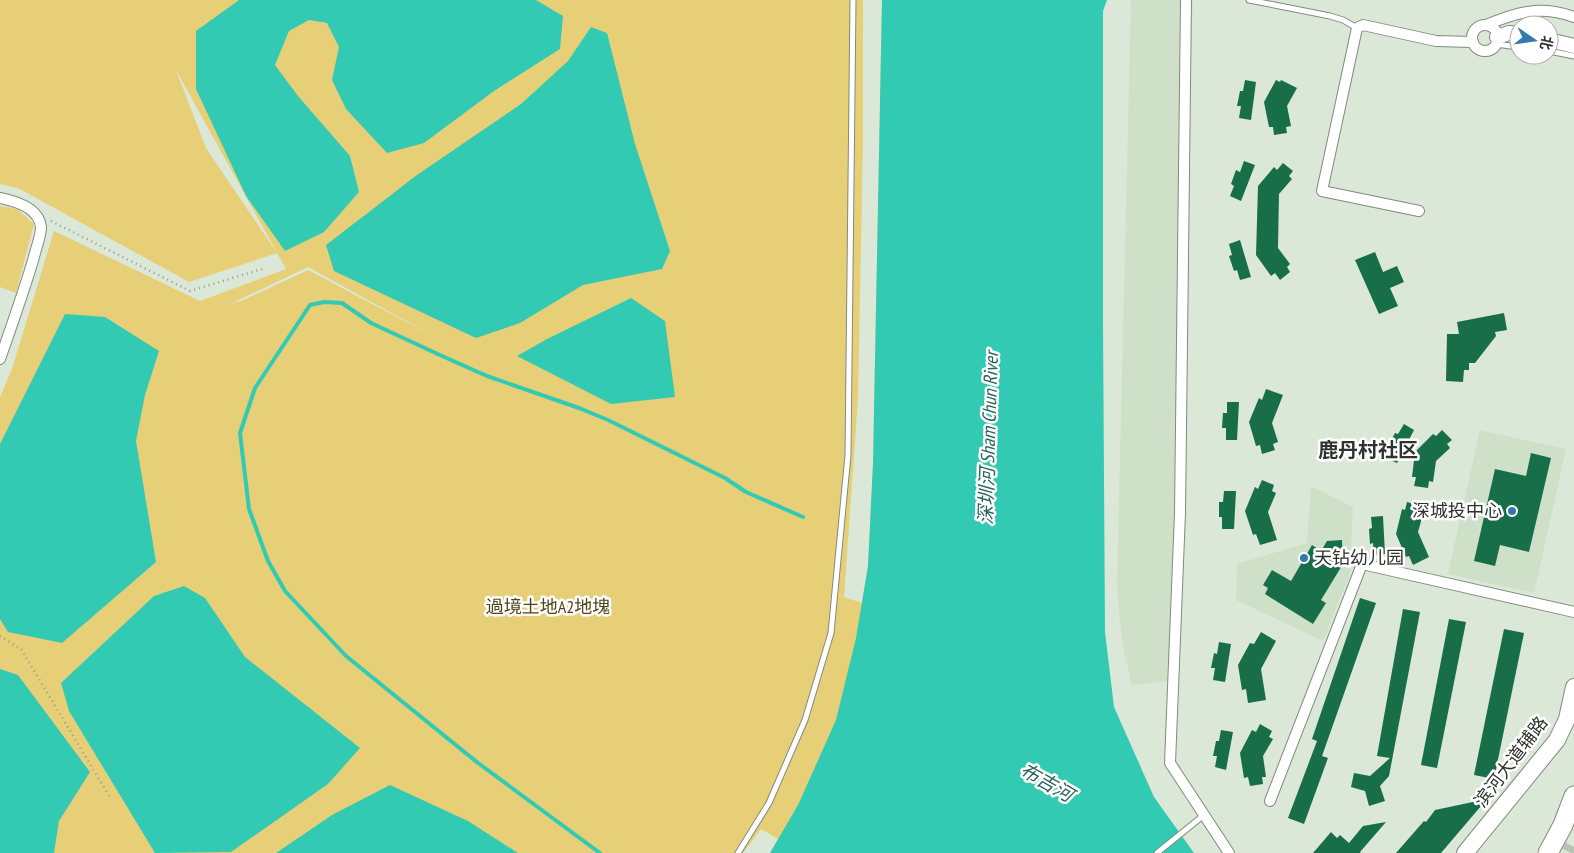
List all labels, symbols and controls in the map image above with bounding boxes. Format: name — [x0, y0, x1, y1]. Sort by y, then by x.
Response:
north arrow — [1509, 15, 1559, 65]
text: 北 — [1536, 34, 1557, 52]
water label: 深圳河 Sham Chun River — [973, 348, 1003, 525]
district label: 鹿丹村社区 — [1318, 437, 1418, 463]
place label: 深城投中心 — [1412, 499, 1502, 522]
marker: 深城投中心 — [1506, 505, 1518, 517]
place label: 天钻幼儿园 — [1314, 546, 1404, 569]
marker: 天钻幼儿园 — [1298, 552, 1310, 564]
park label: 過境土地A2地塊 — [486, 595, 610, 618]
street label: 滨河大道辅路 — [1469, 712, 1552, 812]
water label: 布吉河 — [1016, 757, 1081, 809]

